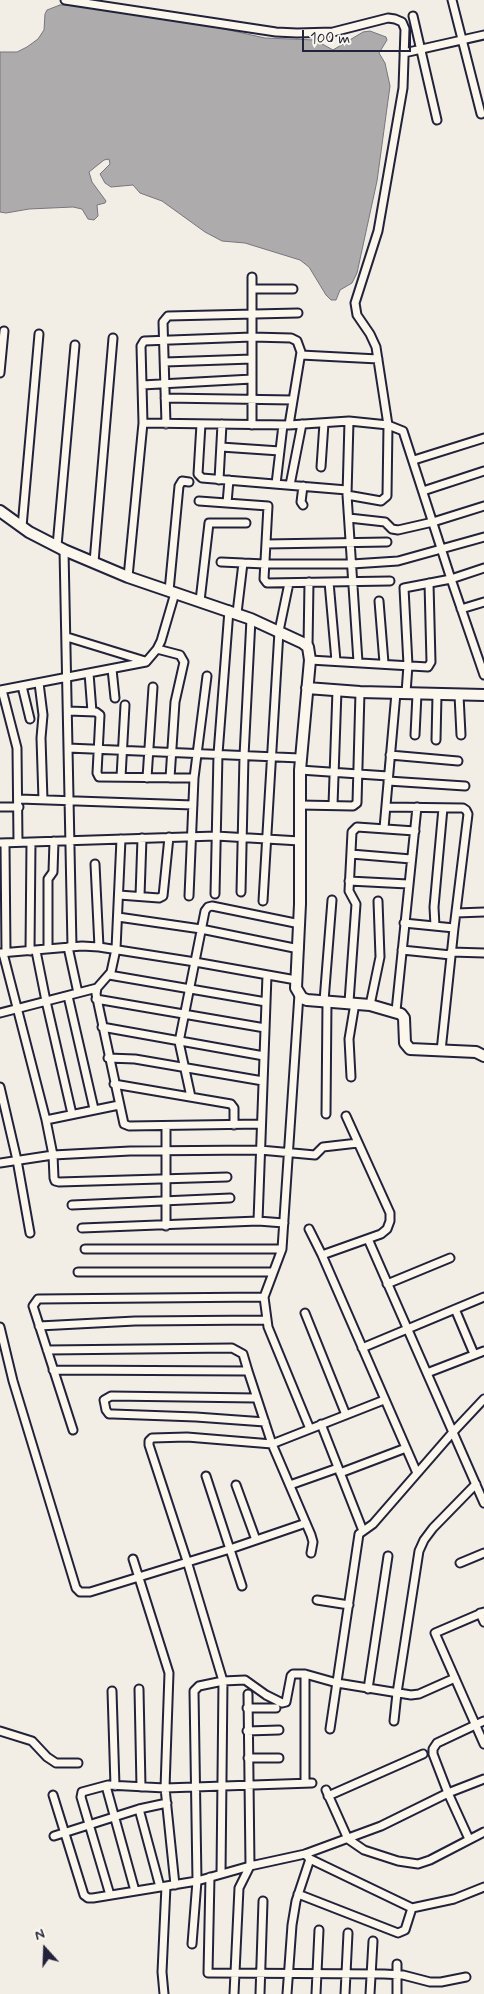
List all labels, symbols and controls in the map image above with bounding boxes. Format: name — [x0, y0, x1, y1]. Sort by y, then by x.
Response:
scale bar — [304, 20, 413, 52]
text: 100 m — [310, 29, 350, 49]
north arrow — [20, 1924, 70, 1974]
text: N — [32, 1925, 47, 1945]

